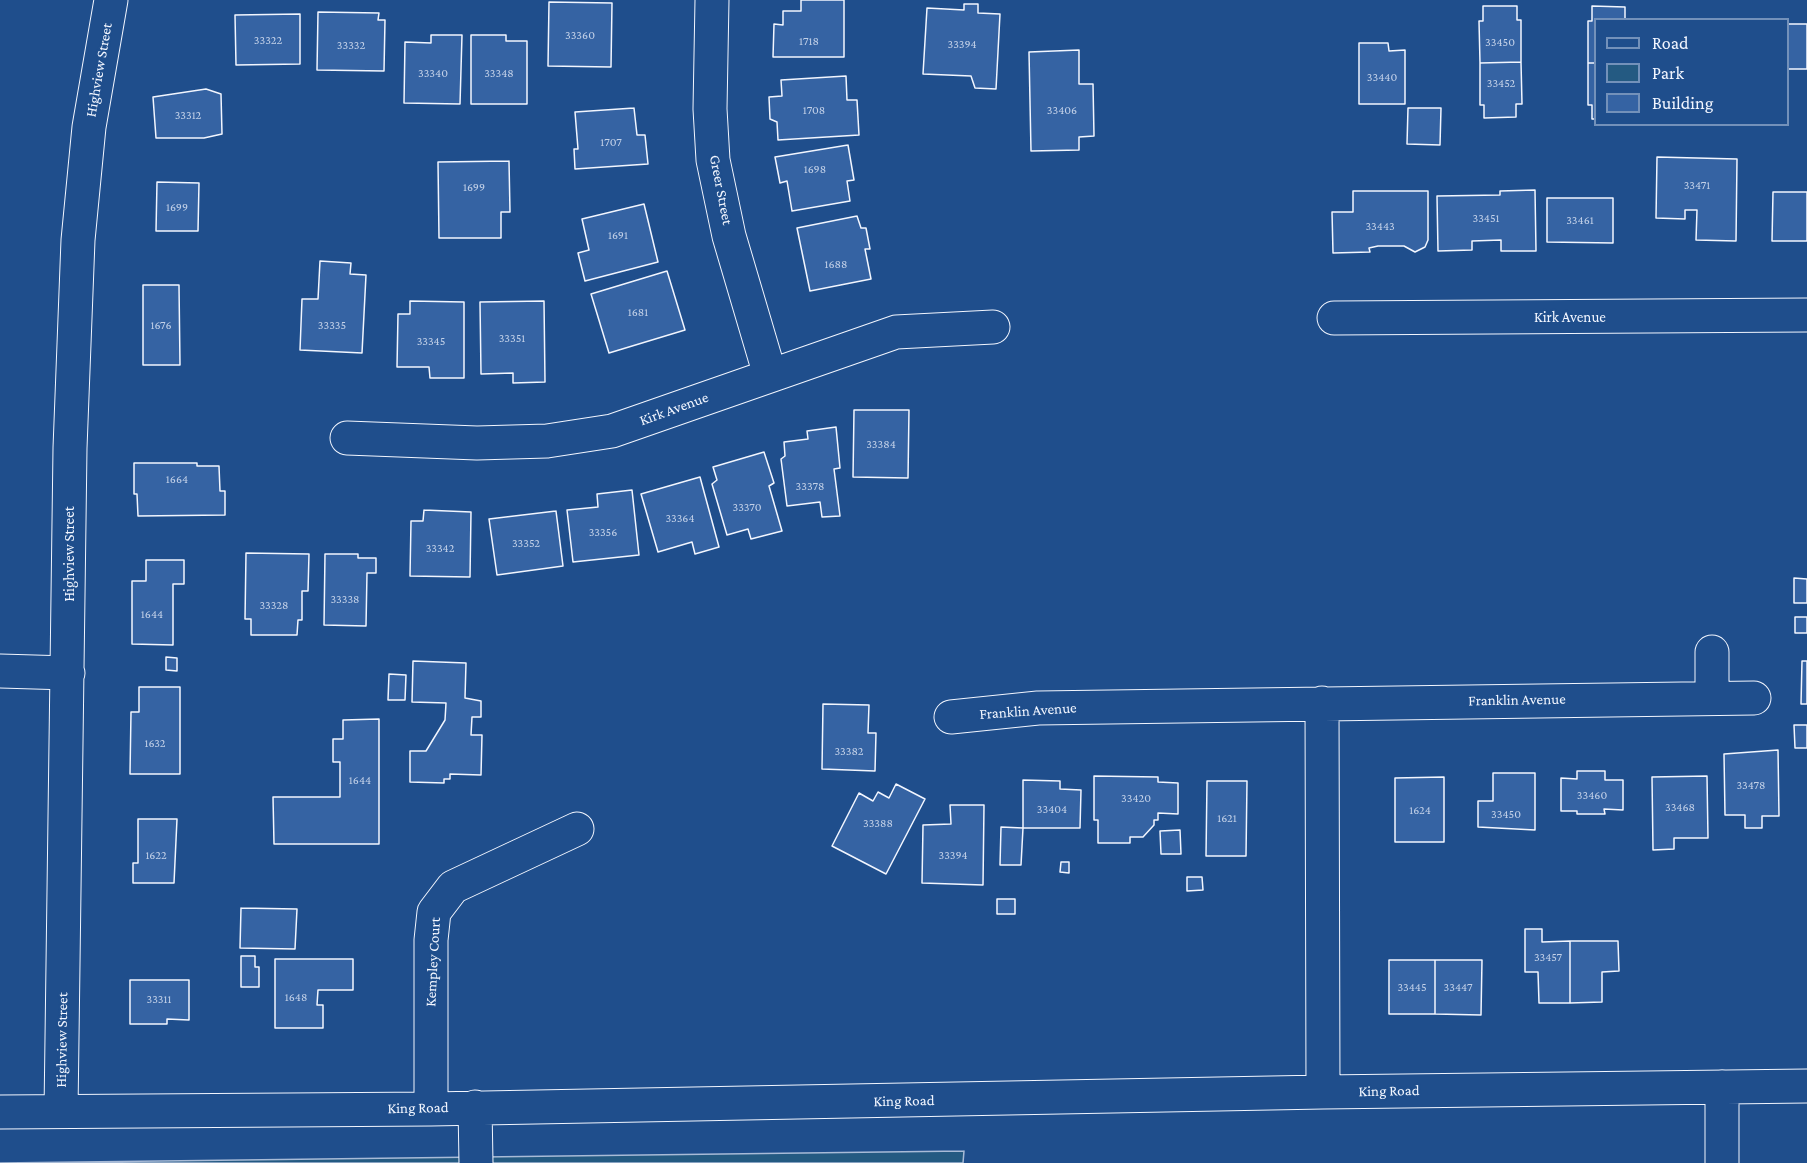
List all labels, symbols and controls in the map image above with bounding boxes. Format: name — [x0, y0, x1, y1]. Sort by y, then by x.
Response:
legend — [1594, 18, 1789, 126]
street label: Highview Street — [82, 21, 116, 119]
house number: 33360 — [565, 28, 595, 42]
house number: 33322 — [254, 33, 282, 47]
text: Road — [1652, 33, 1689, 53]
house number: 1718 — [799, 34, 819, 48]
house number: 33450 — [1485, 35, 1515, 49]
house number: 33394 — [947, 37, 977, 51]
house number: 33332 — [337, 38, 365, 52]
text: Park — [1652, 63, 1684, 83]
house number: 33340 — [418, 66, 448, 80]
house number: 33348 — [484, 66, 514, 80]
house number: 33440 — [1367, 70, 1397, 84]
house number: 33452 — [1487, 76, 1515, 90]
text: Building — [1652, 93, 1713, 113]
house number: 1708 — [803, 103, 825, 117]
house number: 33406 — [1047, 103, 1077, 117]
house number: 33312 — [175, 108, 201, 122]
house number: 1707 — [600, 135, 622, 149]
street label: Greer Street — [705, 153, 737, 227]
house number: 1698 — [804, 162, 826, 176]
house number: 33471 — [1684, 178, 1710, 192]
house number: 1699 — [463, 180, 485, 194]
house number: 1699 — [166, 200, 188, 214]
house number: 33451 — [1473, 211, 1499, 225]
house number: 33461 — [1566, 213, 1594, 227]
house number: 33443 — [1365, 219, 1395, 233]
house number: 1691 — [608, 228, 628, 242]
house number: 1688 — [825, 257, 847, 271]
house number: 1681 — [628, 305, 648, 319]
street label: Kirk Avenue — [1534, 308, 1606, 326]
house number: 1676 — [150, 318, 172, 332]
house number: 33335 — [318, 318, 346, 332]
house number: 33351 — [499, 331, 525, 345]
house number: 33345 — [417, 334, 445, 348]
street label: Kirk Avenue — [637, 388, 711, 430]
house number: 33384 — [866, 437, 896, 451]
house number: 1664 — [166, 472, 188, 486]
house number: 33378 — [796, 479, 824, 493]
house number: 33370 — [733, 500, 761, 514]
street label: Highview Street — [60, 506, 78, 602]
house number: 33364 — [665, 511, 695, 525]
house number: 33356 — [589, 525, 617, 539]
house number: 33352 — [512, 536, 540, 550]
house number: 33342 — [426, 541, 454, 555]
house number: 33338 — [330, 592, 360, 606]
house number: 33328 — [259, 598, 289, 612]
house number: 1644 — [141, 607, 163, 621]
street label: Franklin Avenue — [1468, 690, 1566, 710]
street label: Franklin Avenue — [979, 699, 1077, 723]
house number: 1632 — [144, 736, 166, 750]
house number: 33382 — [834, 744, 864, 758]
house number: 1644 — [349, 773, 371, 787]
house number: 33478 — [1736, 778, 1766, 792]
house number: 33460 — [1577, 788, 1607, 802]
house number: 33420 — [1121, 791, 1151, 805]
house number: 33468 — [1665, 800, 1695, 814]
house number: 33404 — [1037, 802, 1067, 816]
house number: 1624 — [1409, 803, 1431, 817]
house number: 33450 — [1491, 807, 1521, 821]
house number: 1621 — [1217, 811, 1237, 825]
house number: 33388 — [863, 816, 893, 830]
house number: 1622 — [145, 848, 167, 862]
house number: 33394 — [938, 848, 968, 862]
street label: Kempley Court — [422, 917, 444, 1007]
house number: 33457 — [1534, 950, 1562, 964]
house number: 33445 — [1397, 980, 1427, 994]
house number: 33447 — [1444, 980, 1472, 994]
house number: 1648 — [285, 990, 307, 1004]
street label: Highview Street — [52, 992, 72, 1088]
house number: 33311 — [147, 992, 171, 1006]
street label: King Road — [1358, 1081, 1420, 1101]
street label: King Road — [873, 1091, 935, 1111]
street label: King Road — [387, 1098, 449, 1118]

